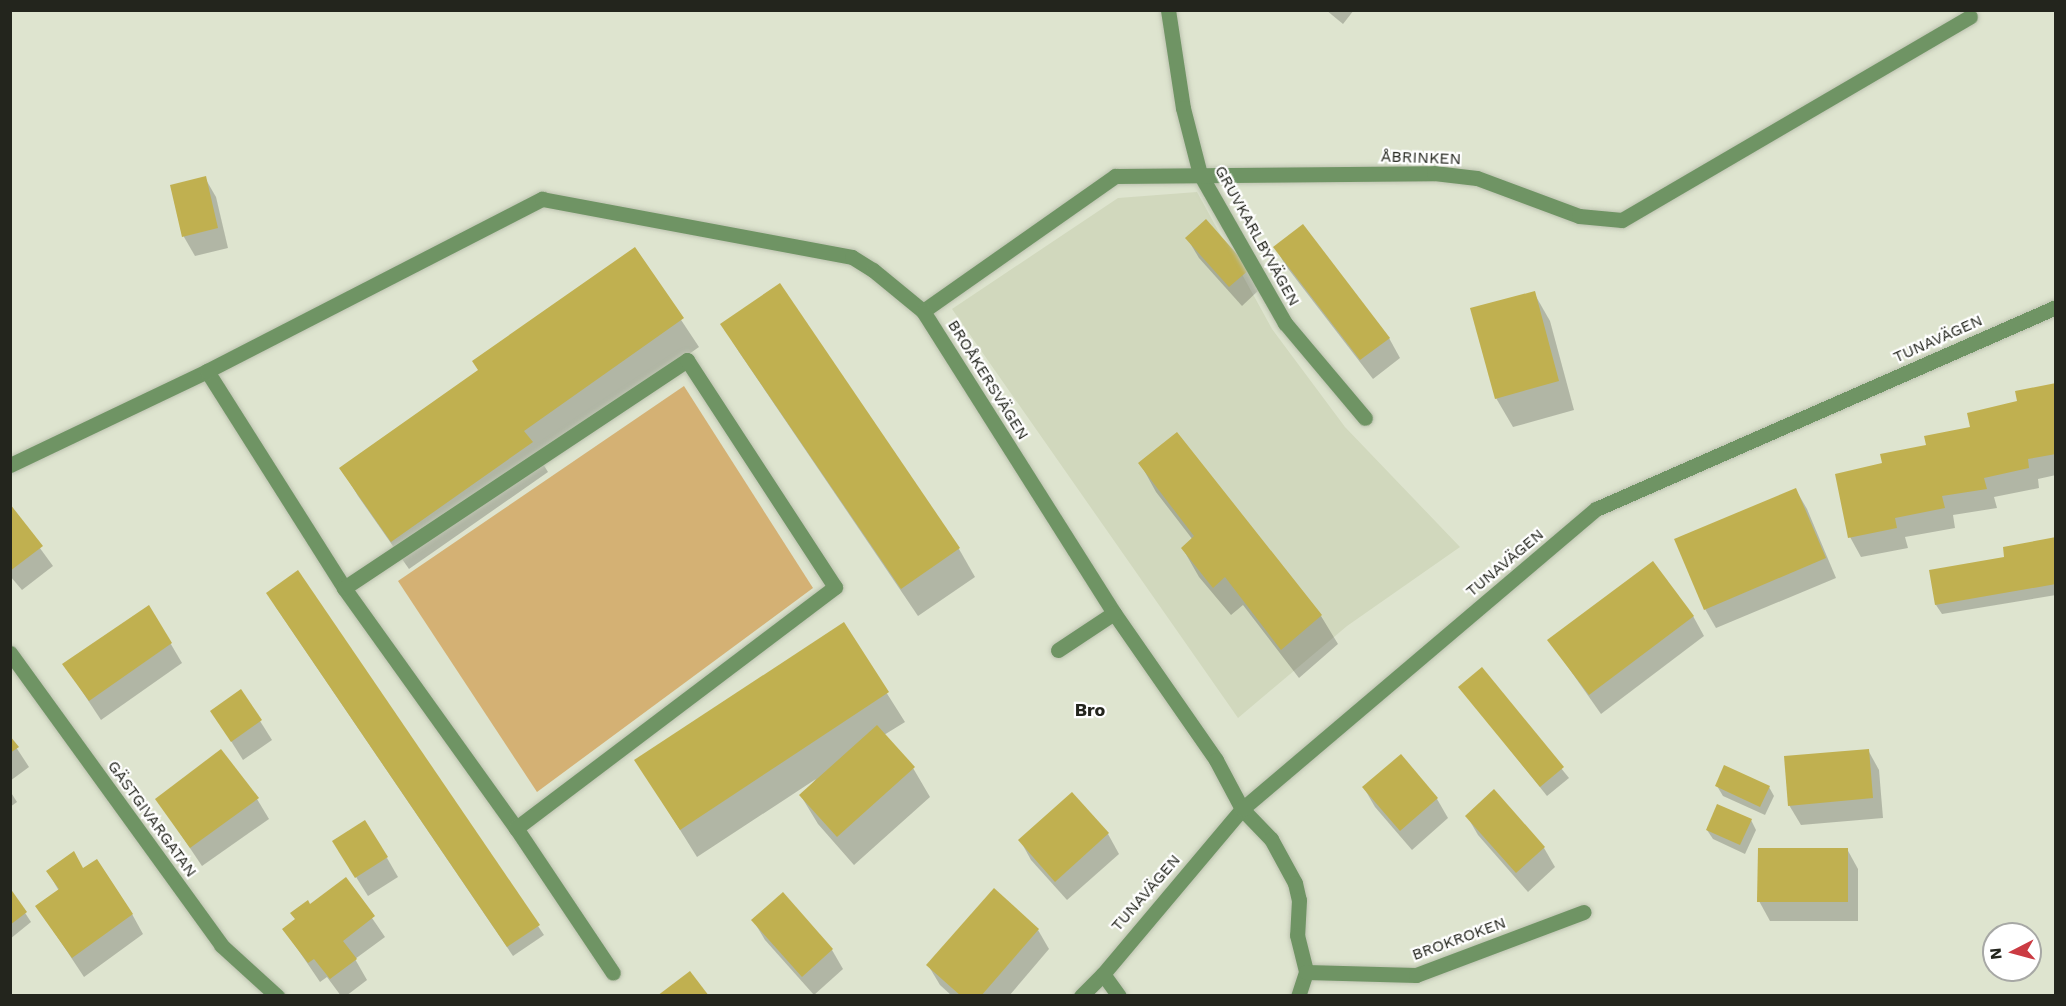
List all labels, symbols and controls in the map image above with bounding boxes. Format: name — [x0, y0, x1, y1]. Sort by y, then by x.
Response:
street label: ÅBRINKEN — [1380, 147, 1462, 169]
street label: GRUVKARLBYVÄGEN — [1210, 162, 1304, 310]
street label: TUNAVÄGEN — [1890, 311, 1986, 367]
street label: BROÅKERSVÄGEN — [943, 317, 1033, 443]
street label: TUNAVÄGEN — [1462, 525, 1548, 601]
district label: Bro — [1075, 699, 1105, 721]
street label: GÄSTGIVARGATAN — [103, 757, 201, 881]
street label: TUNAVÄGEN — [1107, 851, 1185, 935]
street label: BROKROKEN — [1409, 913, 1509, 965]
north arrow — [1982, 922, 2042, 982]
text: N — [1986, 947, 2006, 961]

